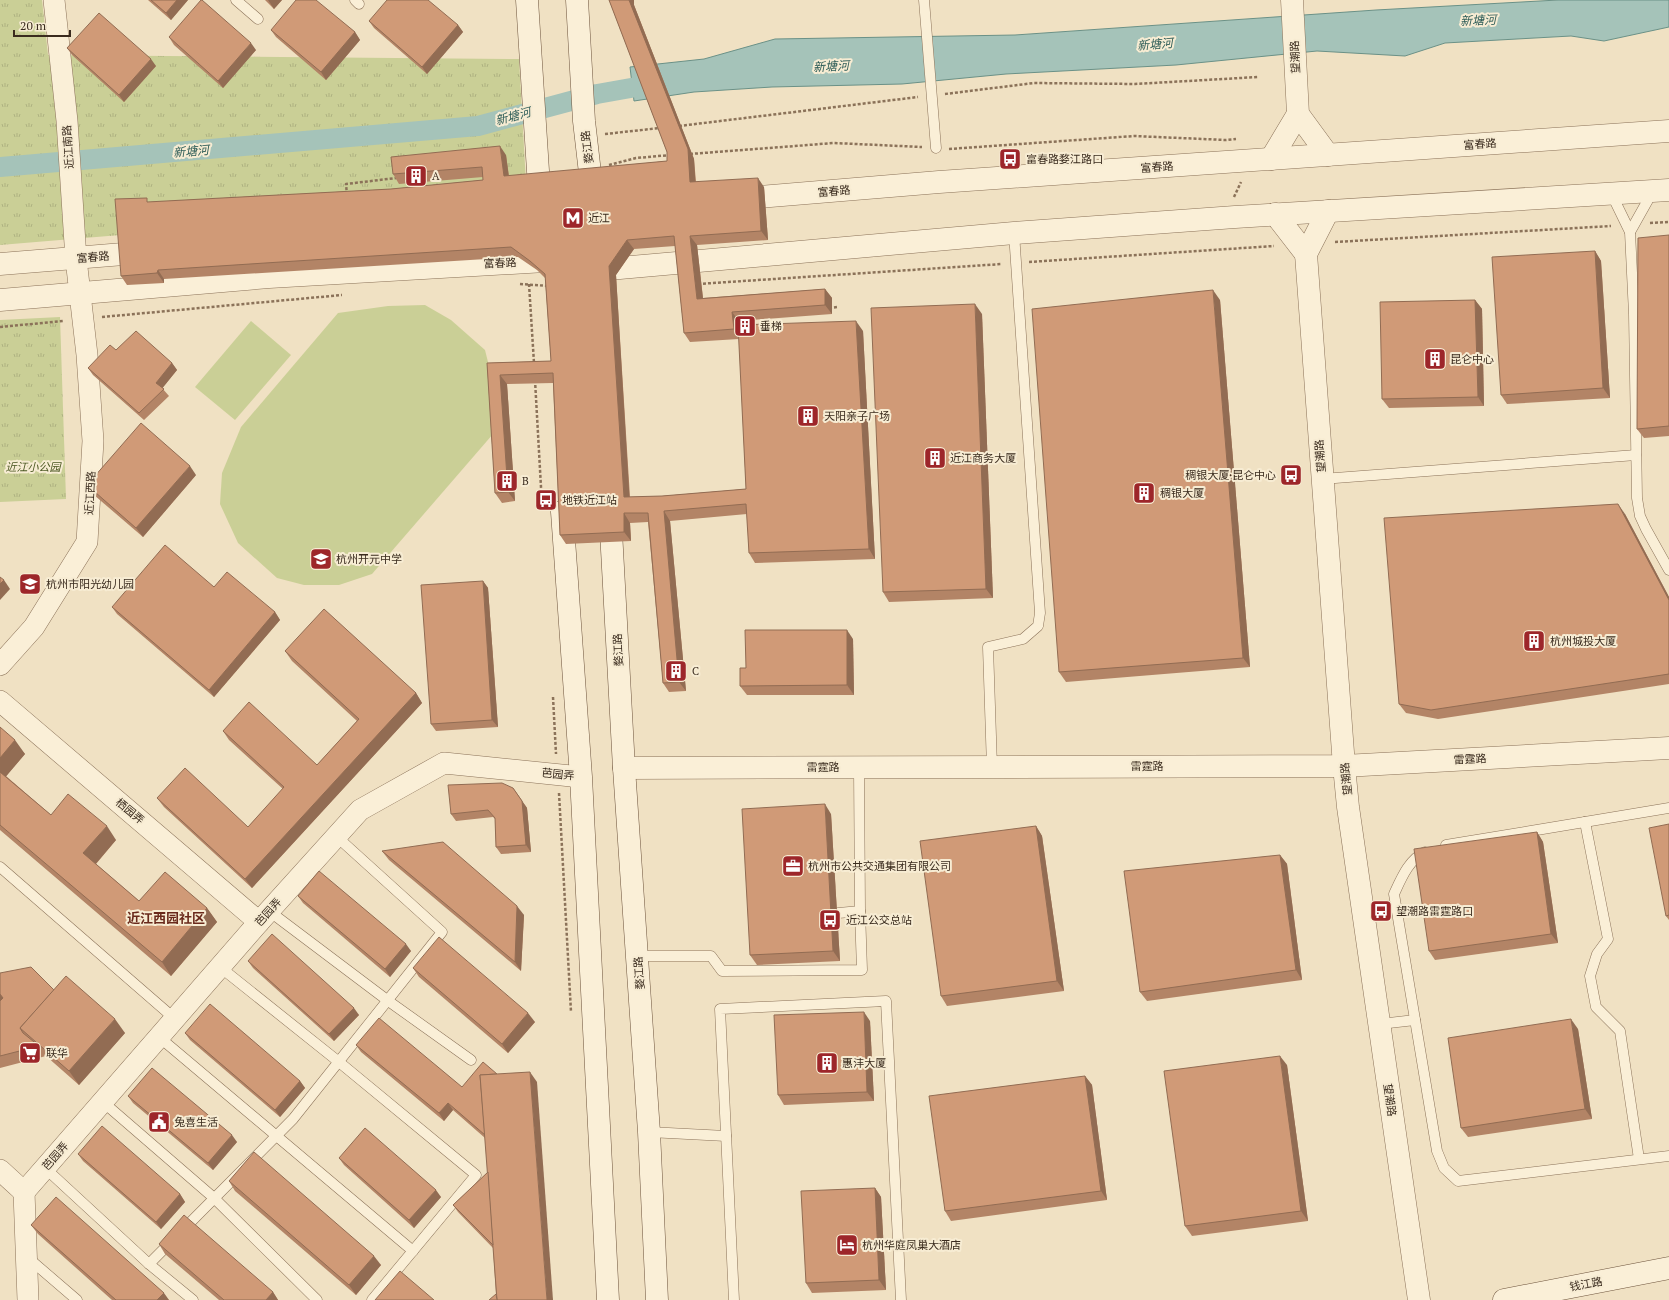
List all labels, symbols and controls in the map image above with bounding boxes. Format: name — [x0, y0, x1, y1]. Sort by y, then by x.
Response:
scale bar — [14, 12, 70, 38]
water label: 新塘河 — [1460, 12, 1498, 28]
text: 20 m — [20, 18, 47, 33]
water label: 新塘河 — [1136, 35, 1176, 53]
street label: 望潮路 — [1287, 40, 1303, 74]
water label: 新塘河 — [813, 57, 851, 74]
water label: 新塘河 — [494, 104, 534, 128]
street label: 近江南路 — [59, 125, 77, 169]
street label: 婺江路 — [578, 130, 596, 164]
street label: 富春路 — [1463, 136, 1497, 152]
water label: 新塘河 — [172, 142, 212, 160]
bus stop icon: 富春路婺江路口 — [997, 146, 1023, 172]
place label: 富春路婺江路口 — [1026, 152, 1103, 166]
street label: 富春路 — [1140, 159, 1174, 175]
building icon: A — [403, 163, 429, 189]
place label: A — [432, 169, 440, 183]
street label: 富春路 — [817, 183, 851, 199]
metro station icon: 近江 — [560, 205, 586, 231]
place label: 近江 — [588, 211, 610, 225]
street label: 富春路 — [76, 249, 110, 265]
street label: 富春路 — [483, 255, 517, 271]
building icon: 垂梯 — [732, 313, 758, 339]
place label: 垂梯 — [760, 319, 782, 333]
building icon: 昆仑中心 — [1422, 346, 1448, 372]
place label: 昆仑中心 — [1450, 352, 1494, 366]
building icon: 天阳亲子广场 — [795, 403, 821, 429]
place label: 天阳亲子广场 — [824, 409, 890, 423]
street label: 望潮路 — [1312, 439, 1328, 473]
building icon: 近江商务大厦 — [922, 445, 948, 471]
place label: 近江商务大厦 — [950, 451, 1016, 465]
park label: 近江小公园 — [6, 460, 62, 474]
bus stop icon: 稠银大厦·昆仑中心 — [1278, 462, 1304, 488]
building icon: B — [494, 468, 520, 494]
place label: 稠银大厦·昆仑中心 — [1185, 468, 1276, 482]
street label: 近江西路 — [82, 471, 98, 515]
place label: B — [522, 474, 529, 488]
building icon: 稠银大厦 — [1131, 480, 1157, 506]
place label: 稠银大厦 — [1160, 486, 1204, 500]
bus stop icon: 地铁近江站 — [533, 487, 559, 513]
place label: 地铁近江站 — [562, 493, 617, 507]
school or university icon: 杭州开元中学 — [308, 546, 334, 572]
place label: 杭州开元中学 — [336, 552, 402, 566]
school or university icon: 杭州市阳光幼儿园 — [17, 571, 43, 597]
place label: 杭州市阳光幼儿园 — [46, 577, 134, 591]
building icon: 杭州城投大厦 — [1521, 628, 1547, 654]
street label: 婺江路 — [610, 633, 626, 667]
place label: 杭州城投大厦 — [1550, 634, 1616, 648]
building icon: C — [663, 658, 689, 684]
place label: C — [692, 664, 699, 678]
street label: 雷霆路 — [1453, 751, 1487, 767]
street label: 雷霆路 — [1131, 759, 1164, 773]
street label: 雷霆路 — [807, 760, 840, 774]
street label: 望潮路 — [1337, 762, 1355, 796]
street label: 芭园弄 — [541, 765, 575, 783]
street label: 栖园弄 — [113, 795, 147, 827]
office icon: 杭州市公共交通集团有限公司 — [780, 853, 806, 879]
place label: 杭州市公共交通集团有限公司 — [808, 859, 951, 873]
street label: 芭园弄 — [252, 895, 284, 929]
bus stop icon: 望潮路雷霆路口 — [1368, 898, 1394, 924]
place label: 望潮路雷霆路口 — [1396, 904, 1473, 918]
bus stop icon: 近江公交总站 — [817, 907, 843, 933]
district label: 近江西园社区 — [127, 909, 205, 927]
place label: 近江公交总站 — [846, 913, 912, 927]
street label: 婺江路 — [631, 956, 647, 990]
supermarket icon: 联华 — [17, 1040, 43, 1066]
place label: 联华 — [46, 1046, 68, 1060]
building icon: 惠沣大厦 — [814, 1050, 840, 1076]
place label: 惠沣大厦 — [842, 1056, 886, 1070]
street label: 望潮路 — [1381, 1083, 1399, 1117]
public building icon: 兔喜生活 — [146, 1109, 172, 1135]
place label: 兔喜生活 — [174, 1115, 218, 1129]
street label: 芭园弄 — [39, 1139, 71, 1173]
hotel icon: 杭州华庭凤巢大酒店 — [834, 1232, 860, 1258]
place label: 杭州华庭凤巢大酒店 — [862, 1238, 961, 1252]
street label: 钱江路 — [1568, 1274, 1604, 1294]

